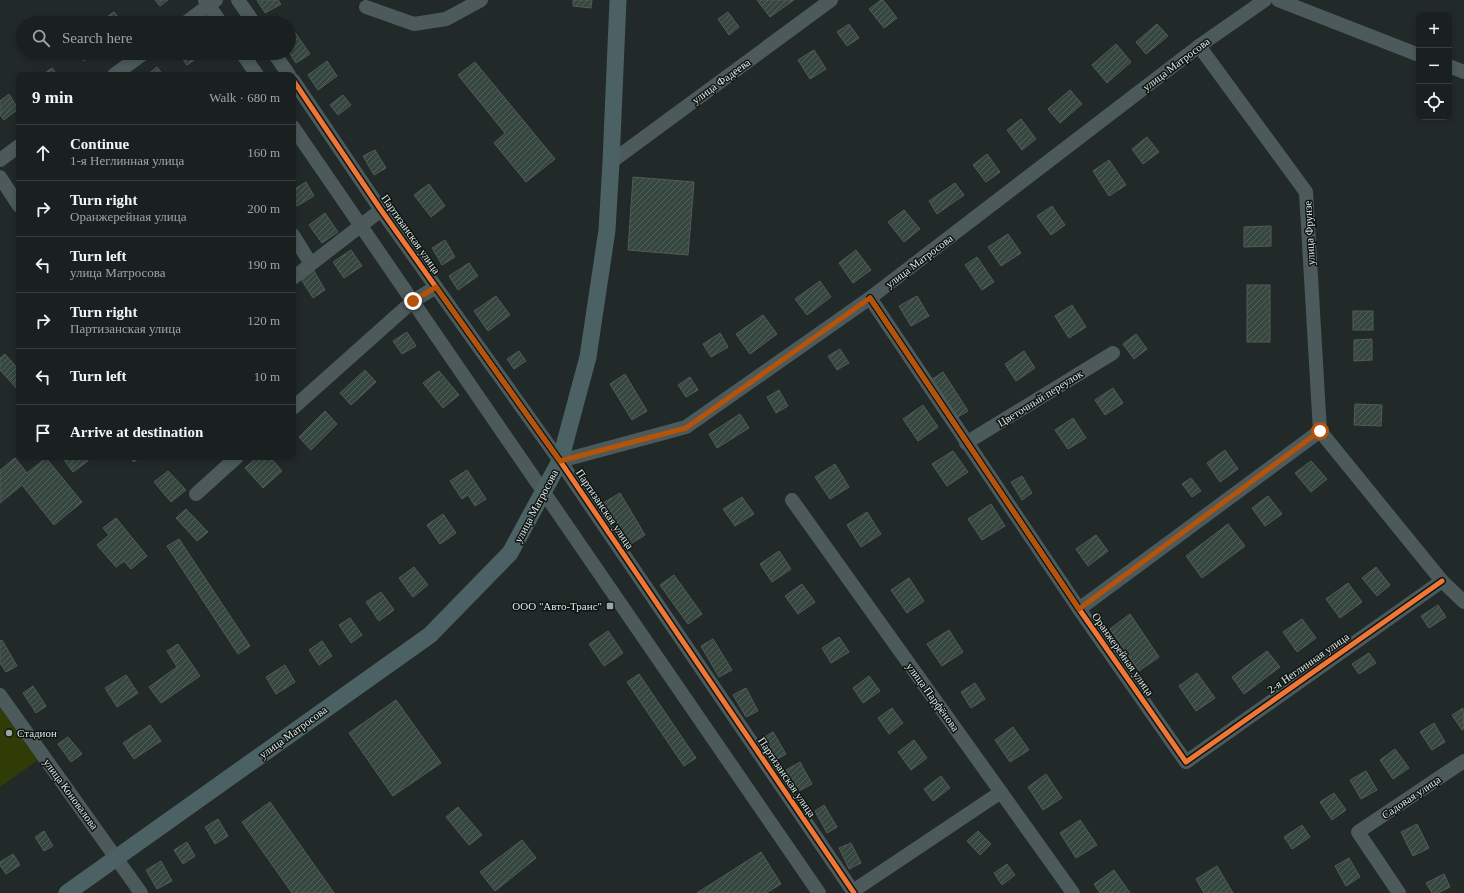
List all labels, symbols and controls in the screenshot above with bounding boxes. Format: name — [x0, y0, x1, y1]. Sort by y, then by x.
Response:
map controls — [1416, 12, 1452, 120]
button: + — [1416, 12, 1452, 48]
search box — [16, 16, 296, 60]
icon: search — [30, 27, 52, 49]
text: Search here — [62, 30, 132, 46]
street label: улица Матросова — [1140, 35, 1212, 93]
button: − — [1416, 48, 1452, 84]
street label: улица Фадеева — [690, 56, 752, 106]
button: locate — [1416, 84, 1452, 120]
text: 9 min — [32, 88, 73, 107]
text: Walk · 680 m — [209, 90, 280, 105]
text: Continue — [70, 136, 129, 152]
icon: ahead — [32, 142, 54, 164]
text: 160 m — [247, 145, 280, 160]
text: 1-я Неглинная улица — [70, 153, 184, 168]
text: Turn right — [70, 192, 137, 208]
street label: Партизанская улица — [379, 192, 443, 276]
icon: right — [32, 198, 54, 220]
street label: улица Фрунзе — [1301, 200, 1317, 266]
text: 200 m — [247, 201, 280, 216]
text: Оранжерейная улица — [70, 209, 186, 224]
street label: улица Матросова — [883, 232, 955, 290]
text: Turn left — [70, 248, 127, 264]
icon: left — [32, 254, 54, 276]
text: 190 m — [247, 257, 280, 272]
text: улица Матросова — [70, 265, 166, 280]
route end — [404, 292, 422, 310]
text: Turn right — [70, 304, 137, 320]
icon: right — [32, 310, 54, 332]
text: 120 m — [247, 313, 280, 328]
text: Партизанская улица — [70, 321, 181, 336]
icon: left — [32, 366, 54, 388]
street label: Цветочный переулок — [995, 367, 1085, 429]
text: Turn left — [70, 368, 127, 384]
text: 10 m — [254, 369, 280, 384]
icon: arrive — [32, 422, 54, 444]
route start — [1311, 422, 1329, 440]
text: Arrive at destination — [70, 424, 203, 440]
street label: улица Матросова — [512, 467, 560, 545]
street label: Партизанская улица — [574, 467, 636, 551]
place label: ООО "Авто-Транс" — [512, 600, 602, 612]
marker: ООО "Авто-Транс" — [605, 601, 615, 611]
street label: Оранжерейная улица — [1090, 610, 1156, 698]
street label: 2-я Неглинная улица — [1265, 630, 1351, 696]
street label: улица Парфёнова — [904, 660, 962, 734]
street label: улица Матросова — [257, 703, 329, 761]
place label: Стадион — [17, 727, 57, 739]
marker: Стадион — [4, 728, 14, 738]
street label: Партизанская улица — [756, 735, 818, 819]
street label: улица Коновалова — [41, 756, 101, 832]
street label: Садовая улица — [1379, 773, 1443, 821]

